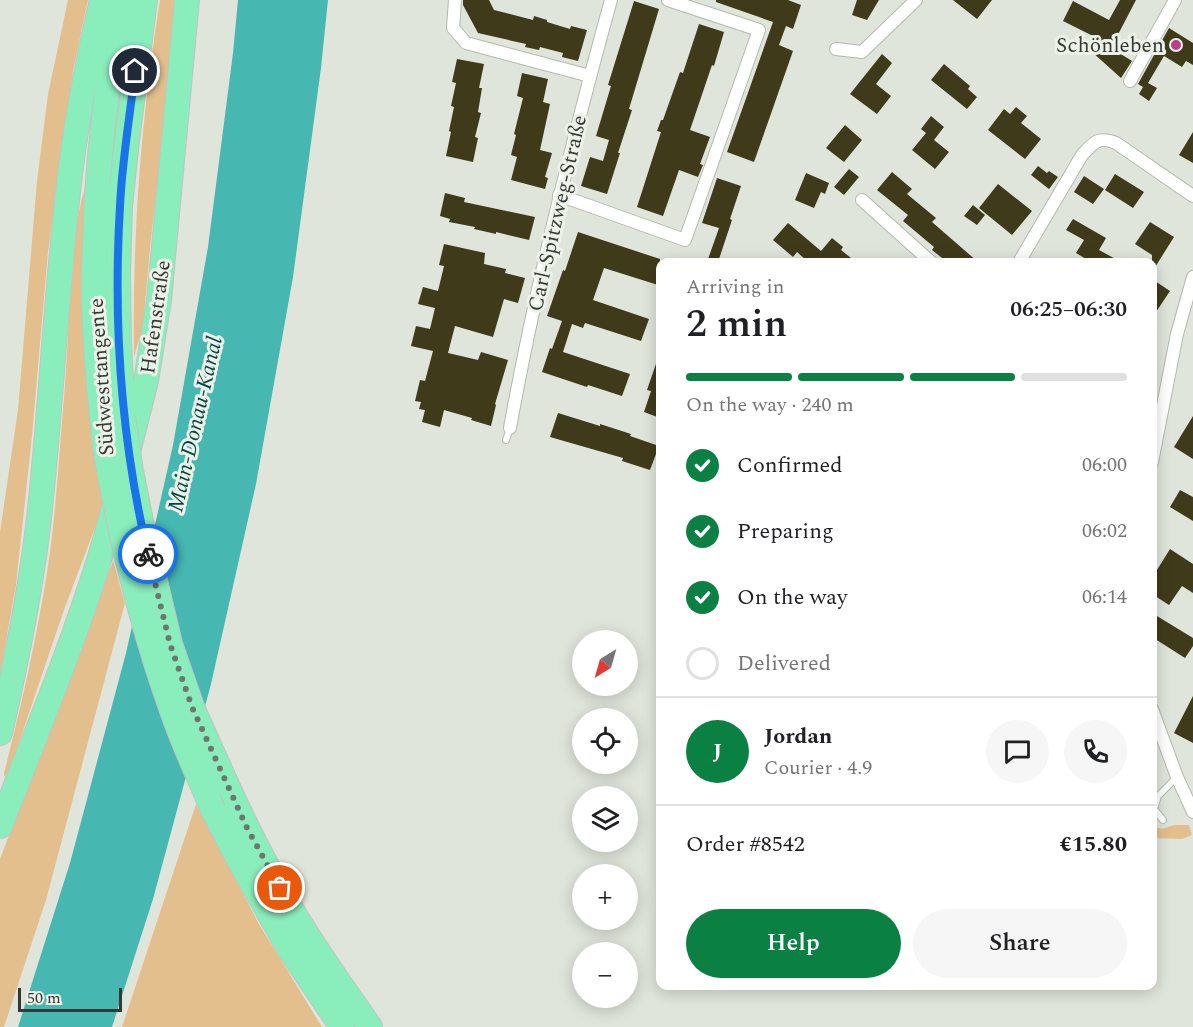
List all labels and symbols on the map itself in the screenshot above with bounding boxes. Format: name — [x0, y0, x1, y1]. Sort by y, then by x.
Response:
place label: Schönleben — [1056, 30, 1164, 62]
marker: Schönleben — [1169, 38, 1183, 52]
pin — [109, 45, 160, 96]
street label: Carl-Spitzweg-Straße — [520, 112, 596, 315]
street label: Hafenstraße — [132, 258, 180, 376]
street label: Südwesttangente — [81, 297, 123, 457]
water label: Main-Donau-Kanal — [159, 333, 232, 515]
courier — [118, 524, 178, 584]
north arrow — [572, 630, 638, 696]
pin — [254, 862, 305, 913]
scale bar — [18, 985, 122, 1012]

